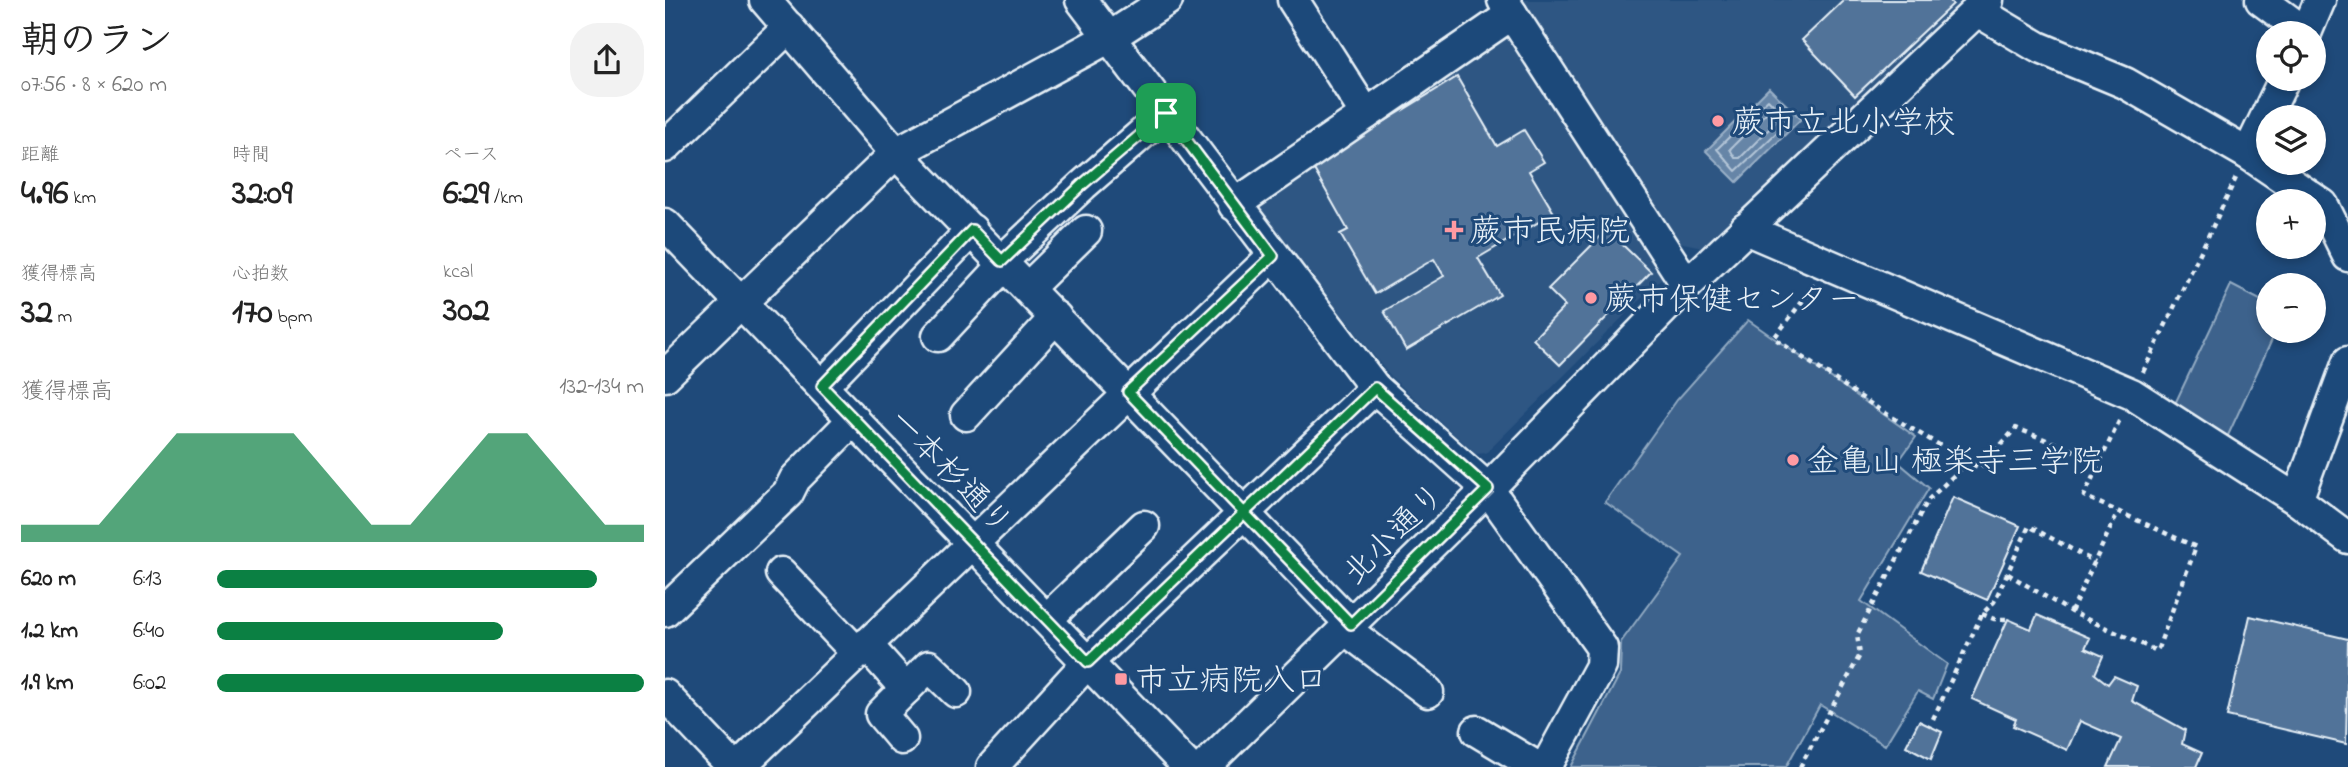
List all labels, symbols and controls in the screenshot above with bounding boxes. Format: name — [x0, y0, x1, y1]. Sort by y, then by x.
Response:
text: 朝のラン — [21, 15, 173, 71]
map controls — [2256, 21, 2326, 343]
button: locate — [2256, 21, 2326, 91]
button: share — [570, 23, 644, 97]
text: 07:56 · 8 × 620 m — [21, 69, 167, 102]
pin — [1136, 83, 1196, 143]
icon: arrive — [1147, 94, 1185, 132]
place label: 蕨市立北小学校 — [1732, 101, 1956, 148]
button: layers — [2256, 105, 2326, 175]
marker: 蕨市立北小学校 — [1710, 113, 1726, 129]
text: 距離 — [21, 142, 59, 169]
text: 時間 — [232, 142, 270, 169]
text: ペース — [443, 142, 499, 169]
text: 4.96 — [21, 169, 69, 220]
text: 32:09 — [232, 169, 292, 220]
text: 6:29 — [443, 169, 489, 220]
text: km — [69, 185, 96, 212]
text: /km — [489, 185, 523, 212]
button: + — [2256, 189, 2326, 259]
place label: 蕨市民病院 — [1470, 210, 1630, 257]
marker: 蕨市民病院 — [1444, 220, 1464, 240]
text: kcal — [443, 259, 473, 286]
text: 獲得標高 — [21, 261, 97, 288]
text: 心拍数 — [232, 261, 289, 288]
button: − — [2256, 273, 2326, 343]
place label: 蕨市保健センター — [1605, 278, 1860, 325]
text: 302 — [443, 286, 490, 337]
text: 32 — [21, 288, 53, 339]
text: 170 — [232, 288, 273, 339]
marker: 蕨市保健センター — [1583, 290, 1599, 306]
text: m — [53, 304, 72, 331]
text: bpm — [273, 304, 313, 331]
text: 132–134 m — [559, 371, 644, 404]
text: 獲得標高 — [21, 376, 113, 409]
street label: 一本杉通り — [877, 400, 1022, 547]
place label: 金亀山 極楽寺三学院 — [1807, 440, 2103, 487]
marker: 金亀山 極楽寺三学院 — [1785, 452, 1801, 468]
street label: 北小通り — [1334, 474, 1457, 597]
text: 620 m — [21, 563, 76, 596]
text: 6:13 — [133, 563, 162, 596]
text: 1.2 km — [21, 615, 78, 648]
text: 6:40 — [133, 615, 165, 648]
place label: 市立病院入口 — [1135, 659, 1327, 706]
text: 1.9 km — [21, 667, 74, 700]
text: 6:02 — [133, 667, 166, 700]
marker: 市立病院入口 — [1113, 671, 1129, 687]

